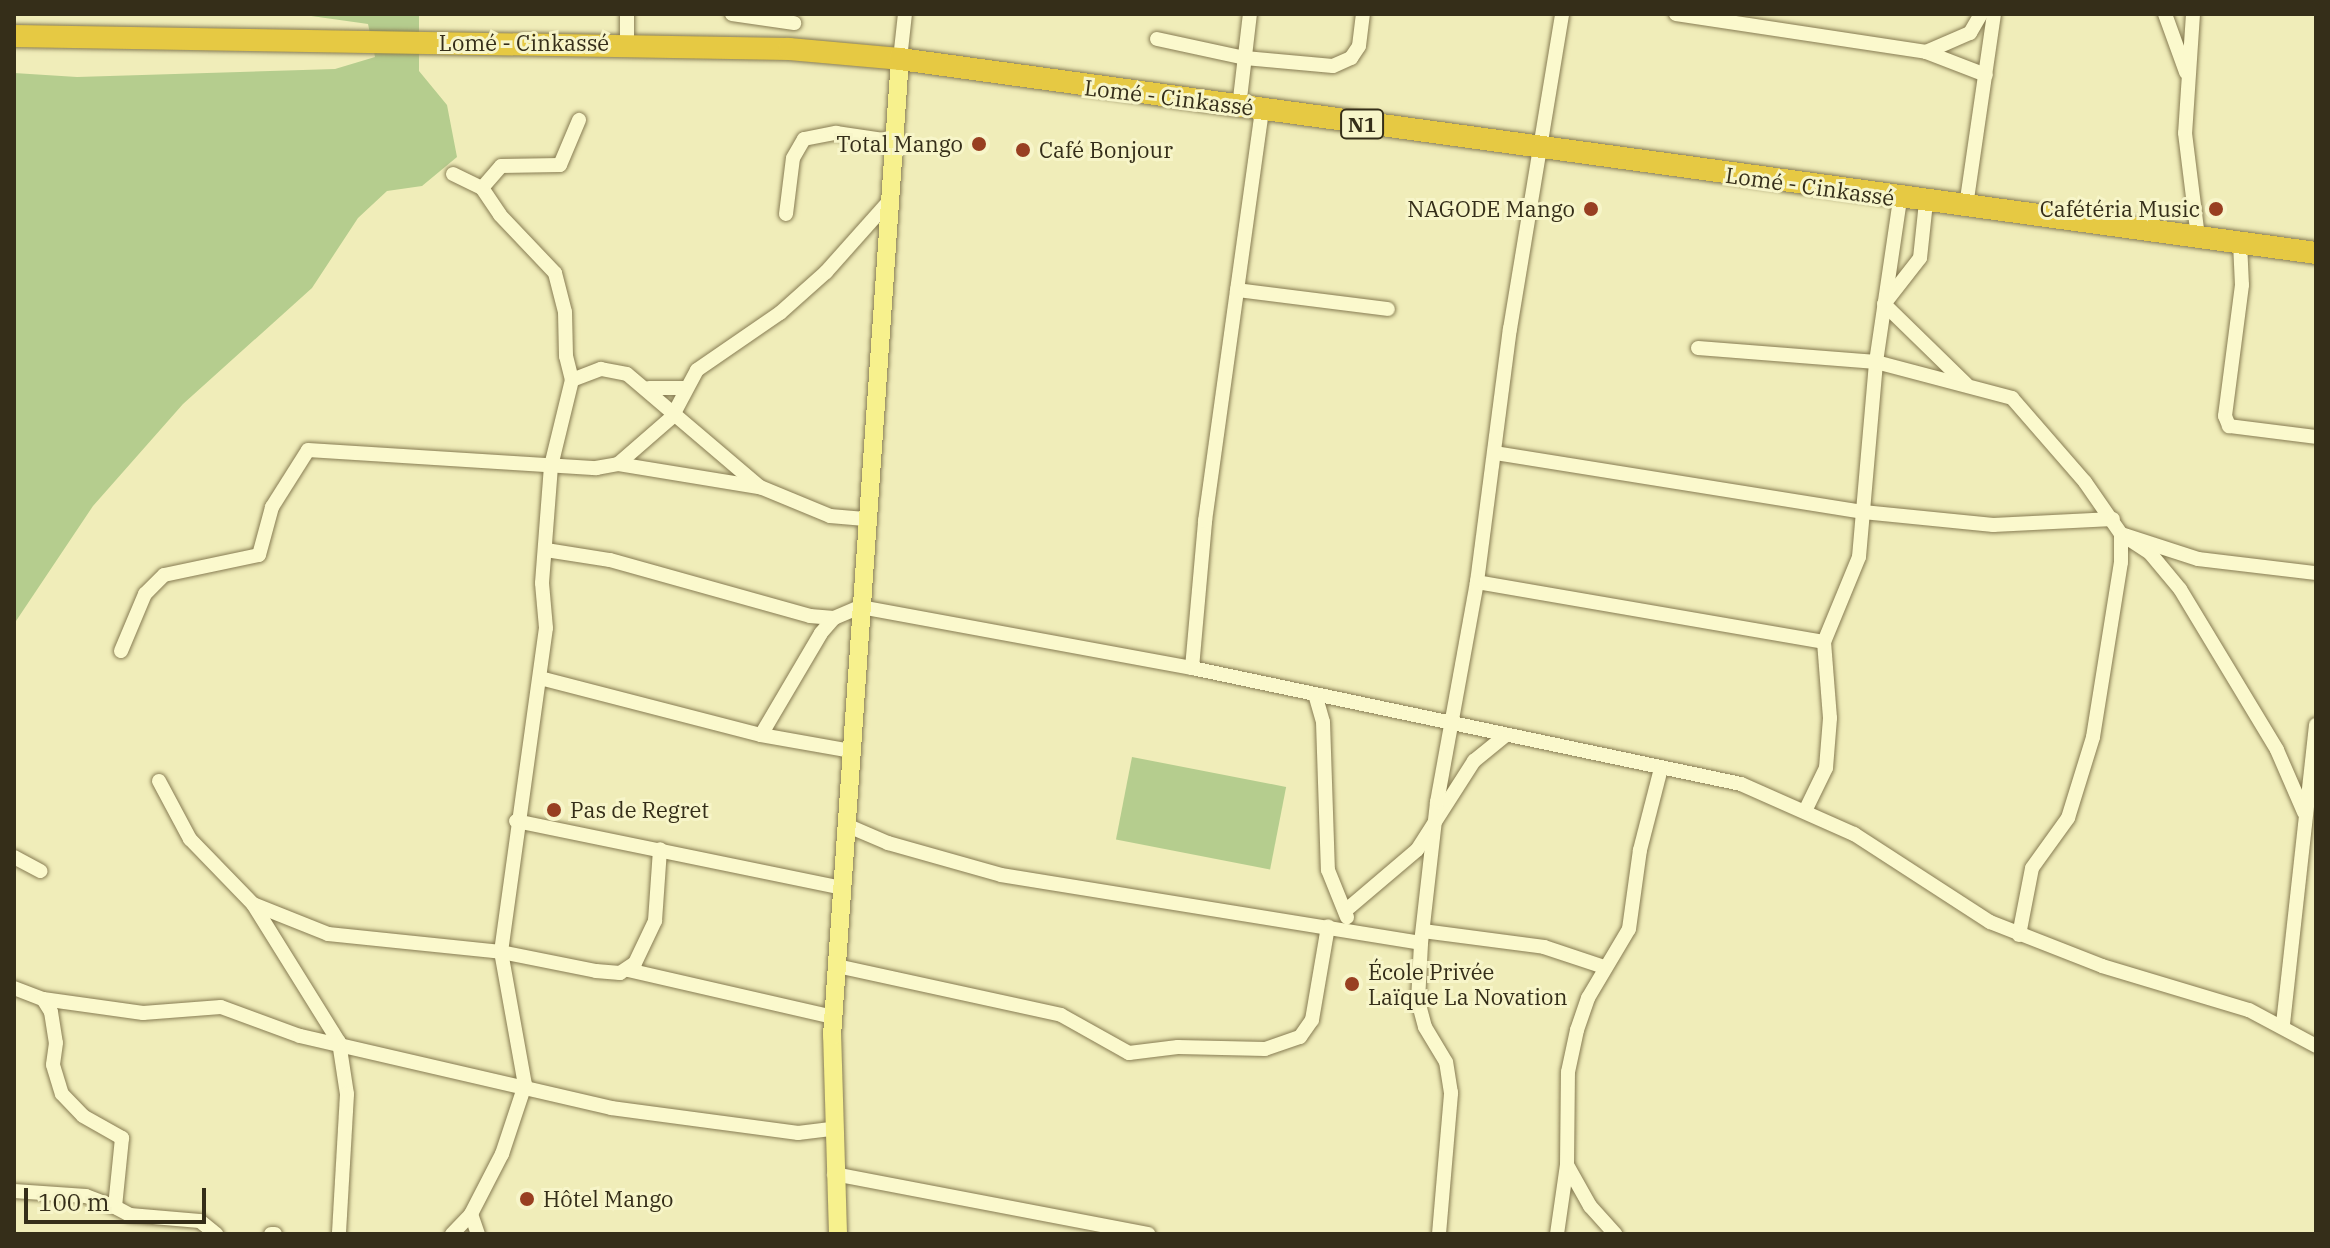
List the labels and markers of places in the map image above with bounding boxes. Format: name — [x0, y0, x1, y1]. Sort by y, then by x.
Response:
place label: Total Mango — [836, 131, 963, 157]
marker: Total Mango — [970, 135, 988, 153]
place label: Café Bonjour — [1039, 137, 1173, 163]
marker: Café Bonjour — [1014, 141, 1032, 159]
place label: NAGODE Mango — [1407, 196, 1575, 222]
place label: Cafétéria Music — [2040, 196, 2200, 222]
marker: NAGODE Mango — [1582, 200, 1600, 218]
marker: Cafétéria Music — [2207, 200, 2225, 218]
place label: Pas de Regret — [570, 797, 709, 823]
marker: Pas de Regret — [545, 801, 563, 819]
place label: École Privée Laïque La Novation — [1368, 958, 1567, 1010]
marker: École Privée Laïque La Novation — [1343, 975, 1361, 993]
place label: Hôtel Mango — [543, 1186, 673, 1212]
marker: Hôtel Mango — [518, 1190, 536, 1208]

